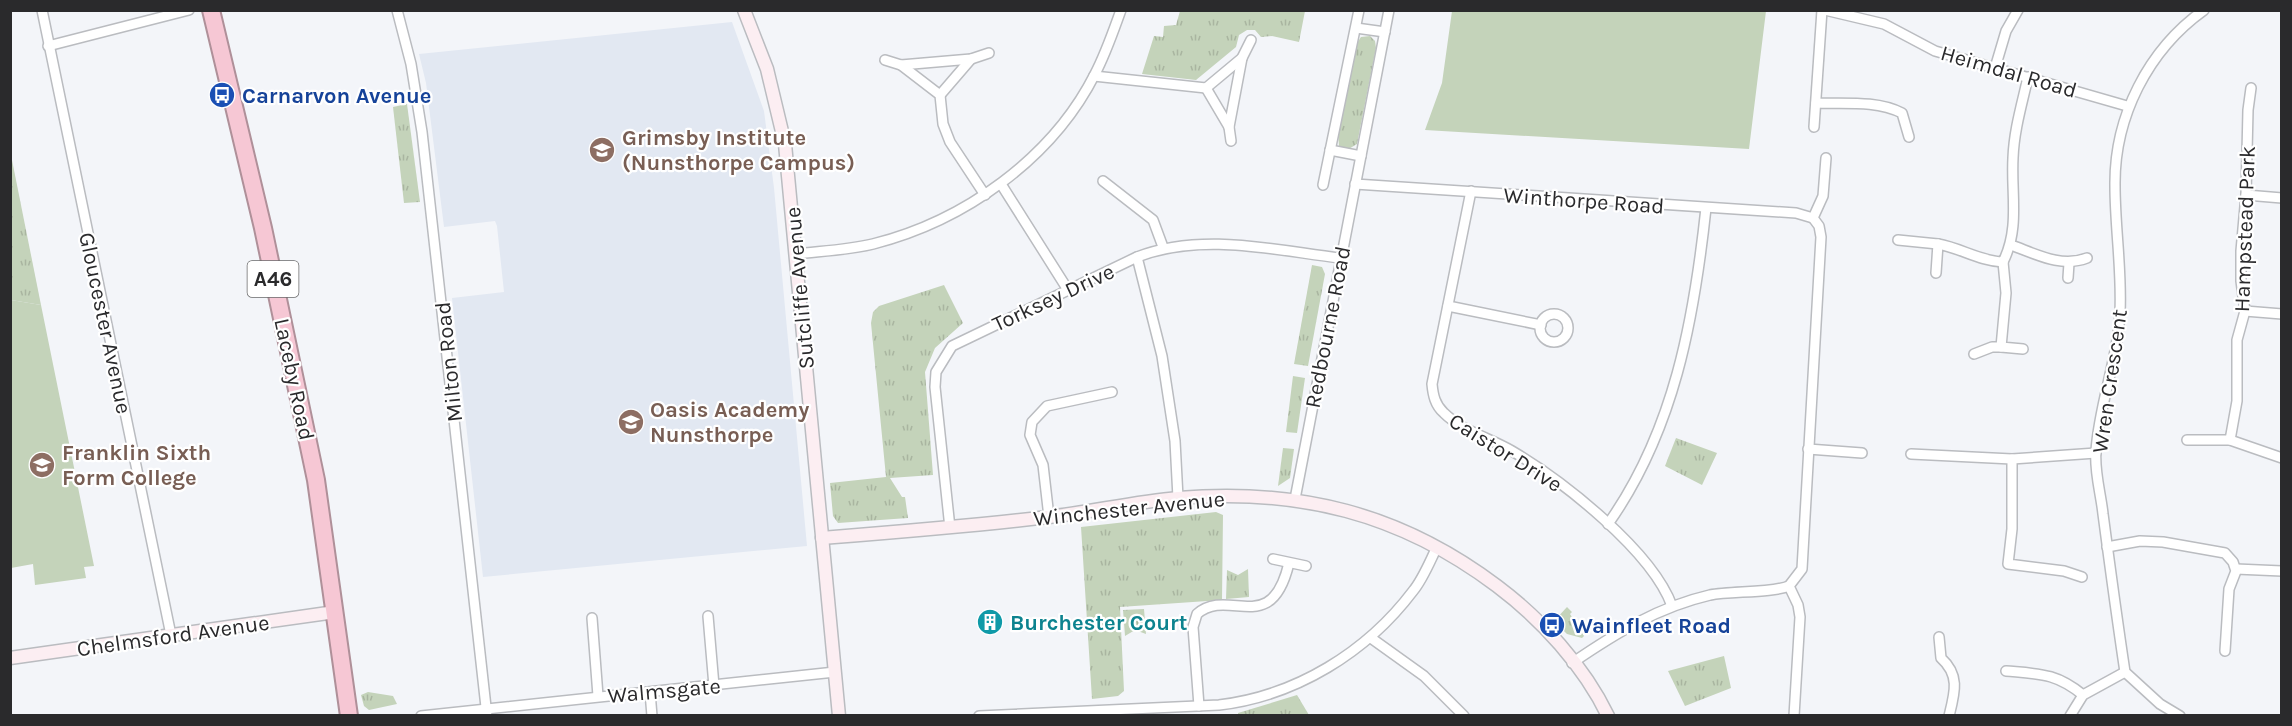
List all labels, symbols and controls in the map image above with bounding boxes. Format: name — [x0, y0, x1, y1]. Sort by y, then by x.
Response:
street label: Heimdal Road — [1938, 40, 2080, 104]
bus stop icon: Carnarvon Avenue — [207, 80, 237, 110]
place label: Carnarvon Avenue — [242, 83, 431, 109]
place label: Grimsby Institute (Nunsthorpe Campus) — [622, 125, 855, 176]
school or university icon: Grimsby Institute (Nunsthorpe Campus) — [587, 135, 617, 165]
street label: Hampstead Park — [2229, 145, 2261, 313]
street label: Winthorpe Road — [1503, 182, 1665, 220]
street label: Sutcliffe Avenue — [780, 206, 820, 370]
street label: Gloucester Avenue — [73, 230, 137, 416]
street label: Redbourne Road — [1300, 244, 1356, 410]
street label: Torksey Drive — [988, 258, 1118, 337]
road number: A46 — [248, 261, 298, 297]
street label: Milton Road — [430, 300, 468, 423]
street label: Wren Crescent — [2087, 307, 2133, 455]
street label: Laceby Road — [268, 316, 320, 443]
place label: Oasis Academy Nunsthorpe — [650, 397, 809, 448]
school or university icon: Oasis Academy Nunsthorpe — [616, 407, 646, 437]
street label: Caistor Drive — [1444, 408, 1567, 498]
place label: Franklin Sixth Form College — [62, 440, 211, 491]
school or university icon: Franklin Sixth Form College — [27, 450, 57, 480]
street label: Winchester Avenue — [1032, 486, 1226, 532]
building icon: Burchester Court — [975, 607, 1005, 637]
street label: Chelmsford Avenue — [75, 610, 271, 662]
place label: Burchester Court — [1010, 610, 1188, 636]
bus stop icon: Wainfleet Road — [1537, 610, 1567, 640]
place label: Wainfleet Road — [1572, 613, 1731, 639]
street label: Walmsgate — [606, 673, 722, 709]

